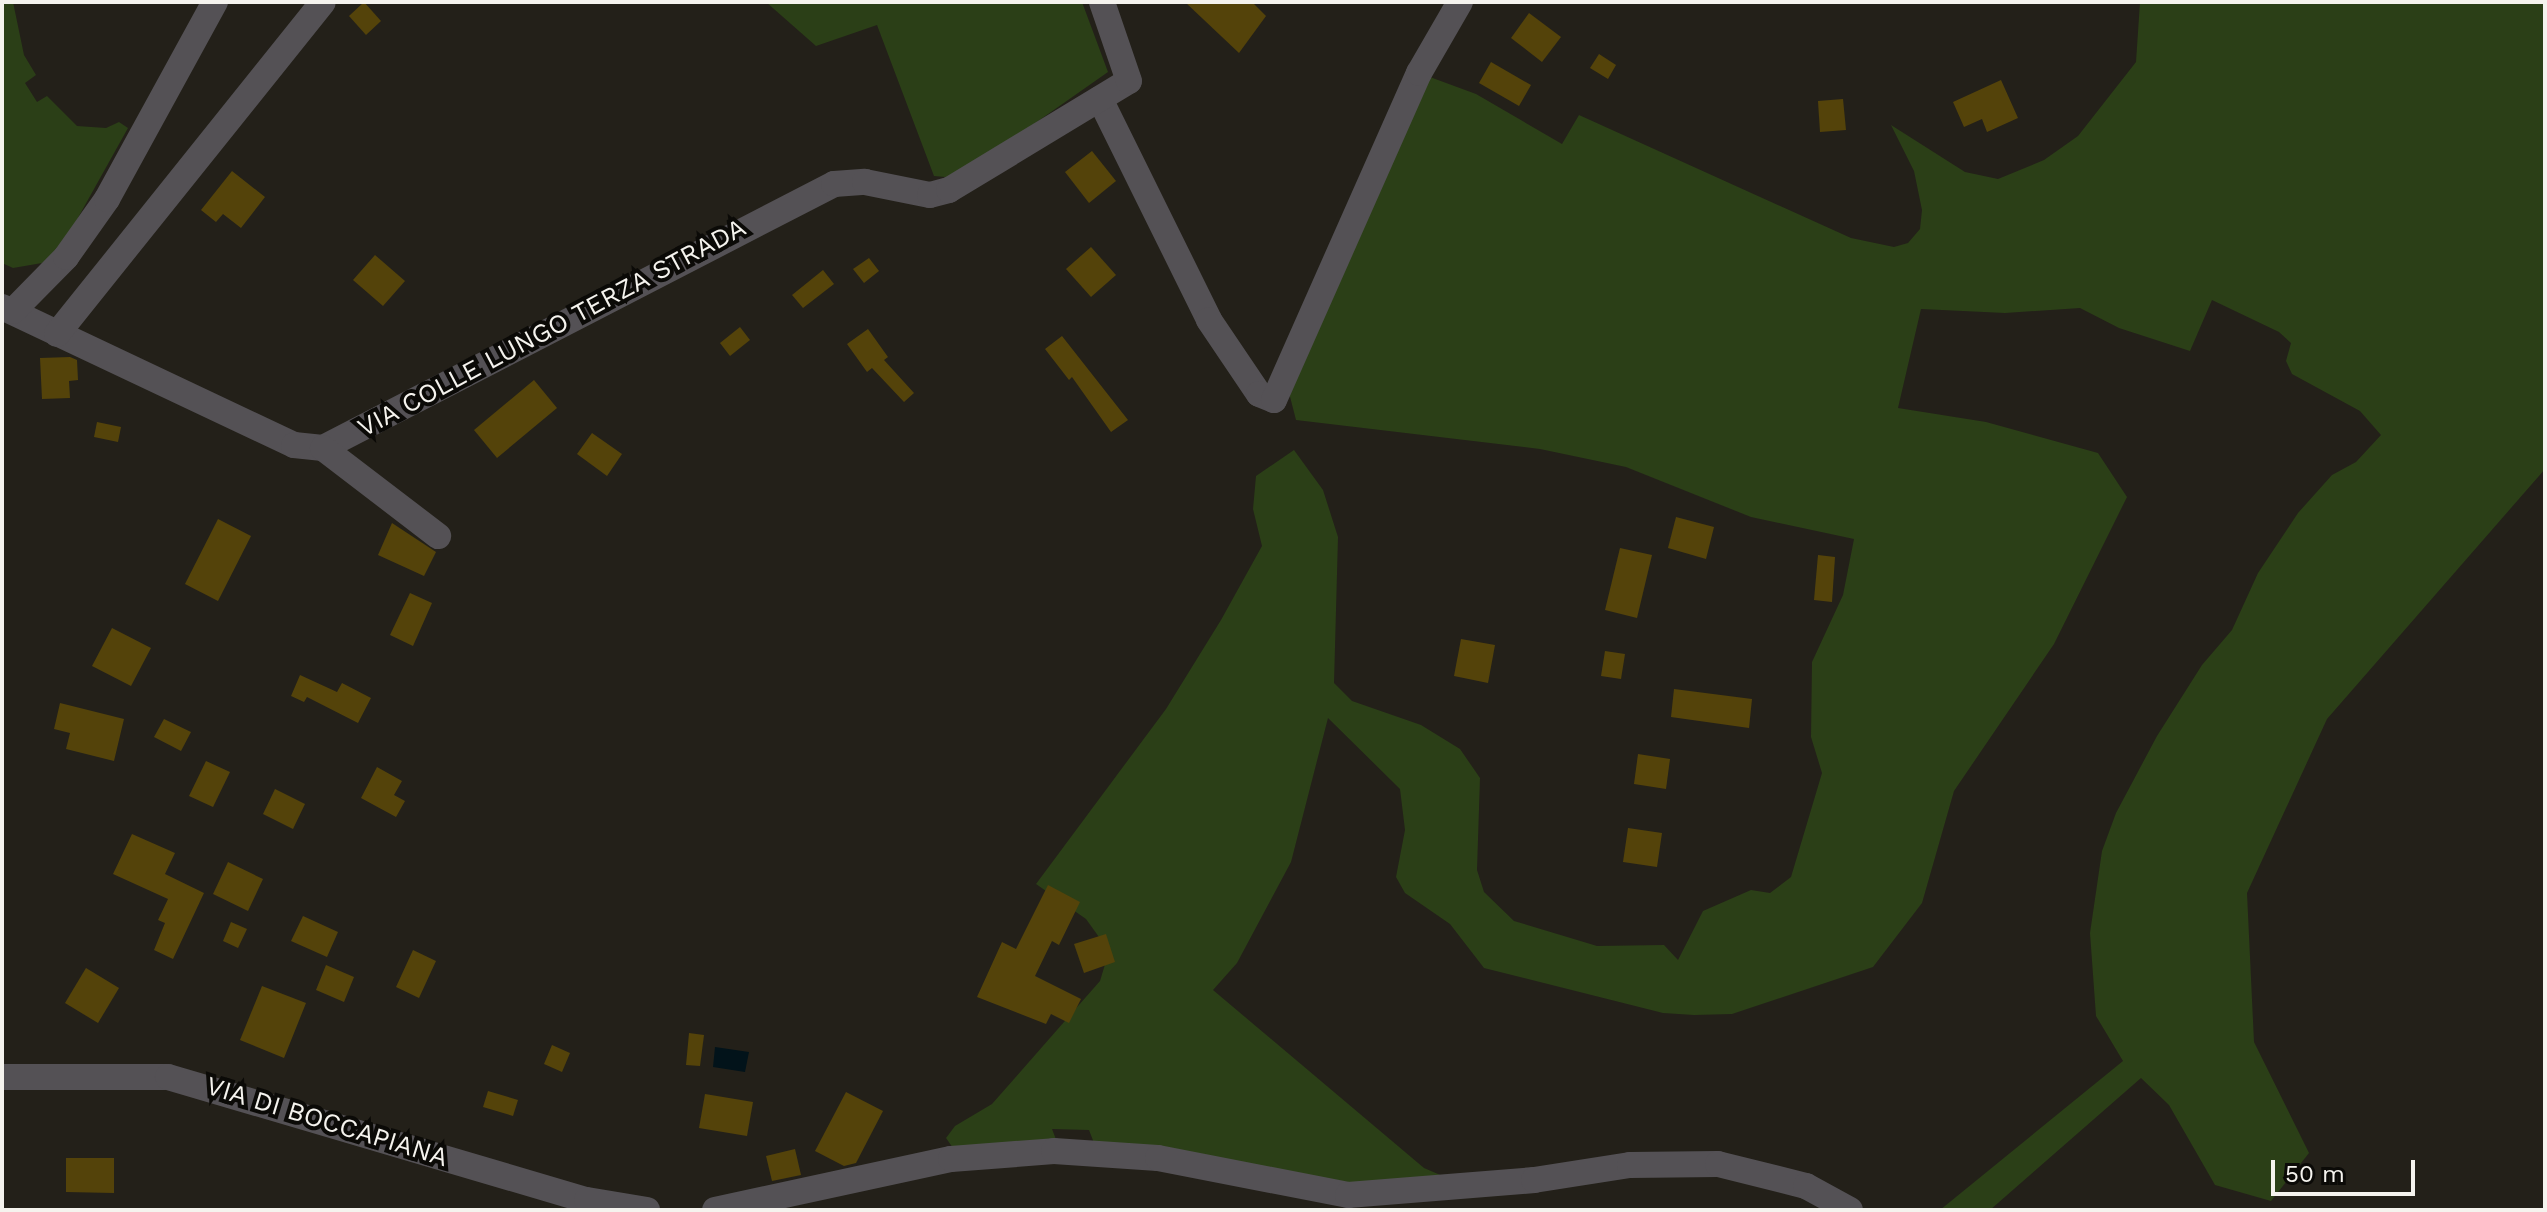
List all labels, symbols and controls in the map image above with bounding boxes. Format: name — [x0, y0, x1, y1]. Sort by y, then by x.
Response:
street label: VIA COLLE LUNGO TERZA STRADA — [352, 212, 752, 444]
street label: VIA DI BOCCAPIANA — [202, 1070, 452, 1174]
scale bar — [2275, 1144, 2419, 1194]
text: 50 m — [2285, 1160, 2345, 1188]

